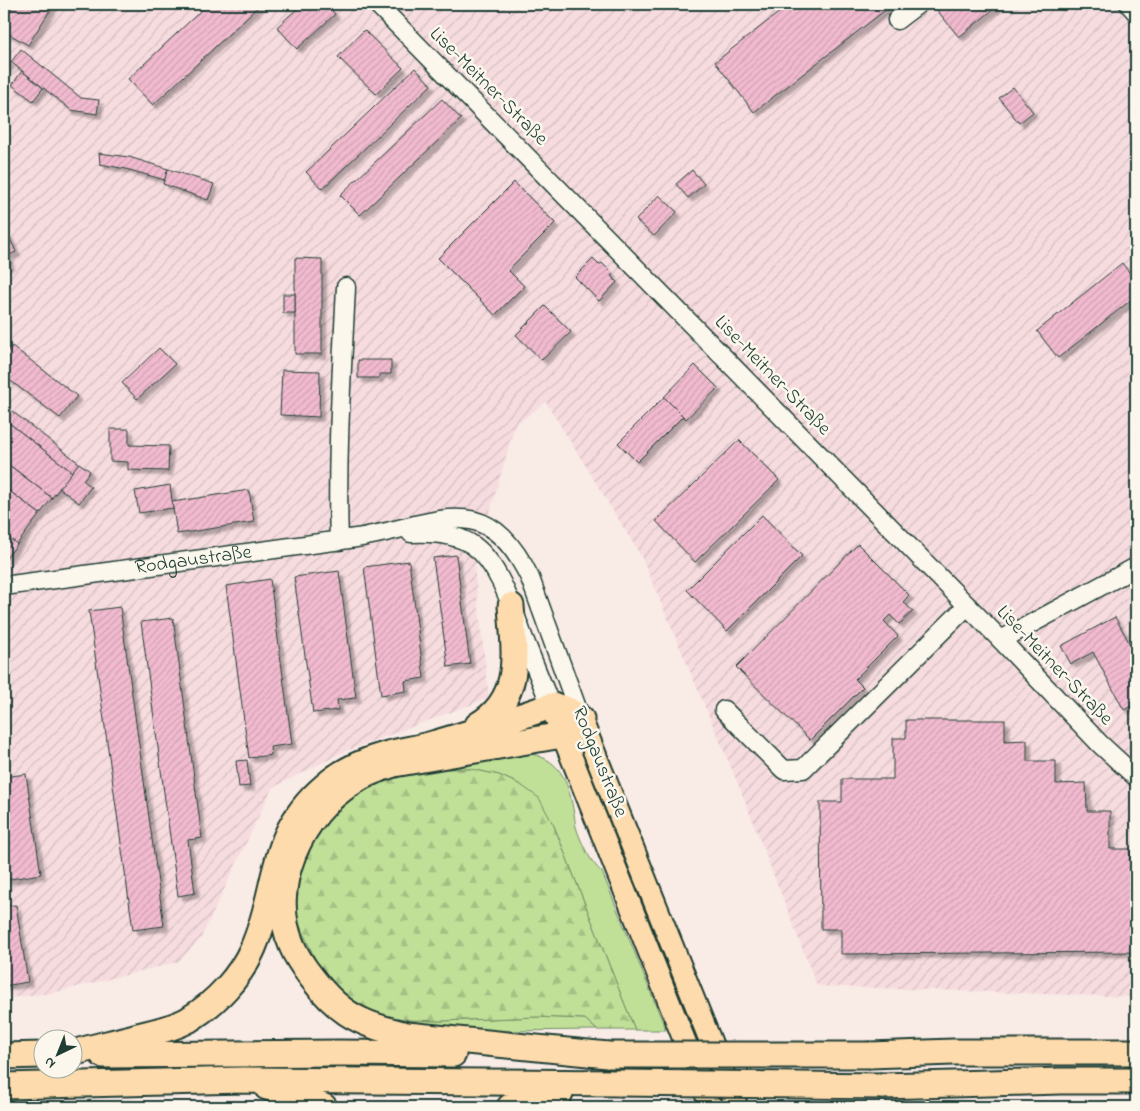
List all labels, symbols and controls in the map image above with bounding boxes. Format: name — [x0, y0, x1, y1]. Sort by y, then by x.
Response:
street label: Lise-Meitner-Straße — [422, 21, 554, 153]
street label: Lise-Meitner-Straße — [707, 309, 837, 443]
street label: Rodgaustraße — [133, 538, 253, 582]
street label: Lise-Meitner-Straße — [989, 599, 1119, 733]
street label: Rodgaustraße — [563, 702, 634, 822]
north arrow — [32, 1028, 82, 1078]
text: N — [40, 1052, 61, 1073]

